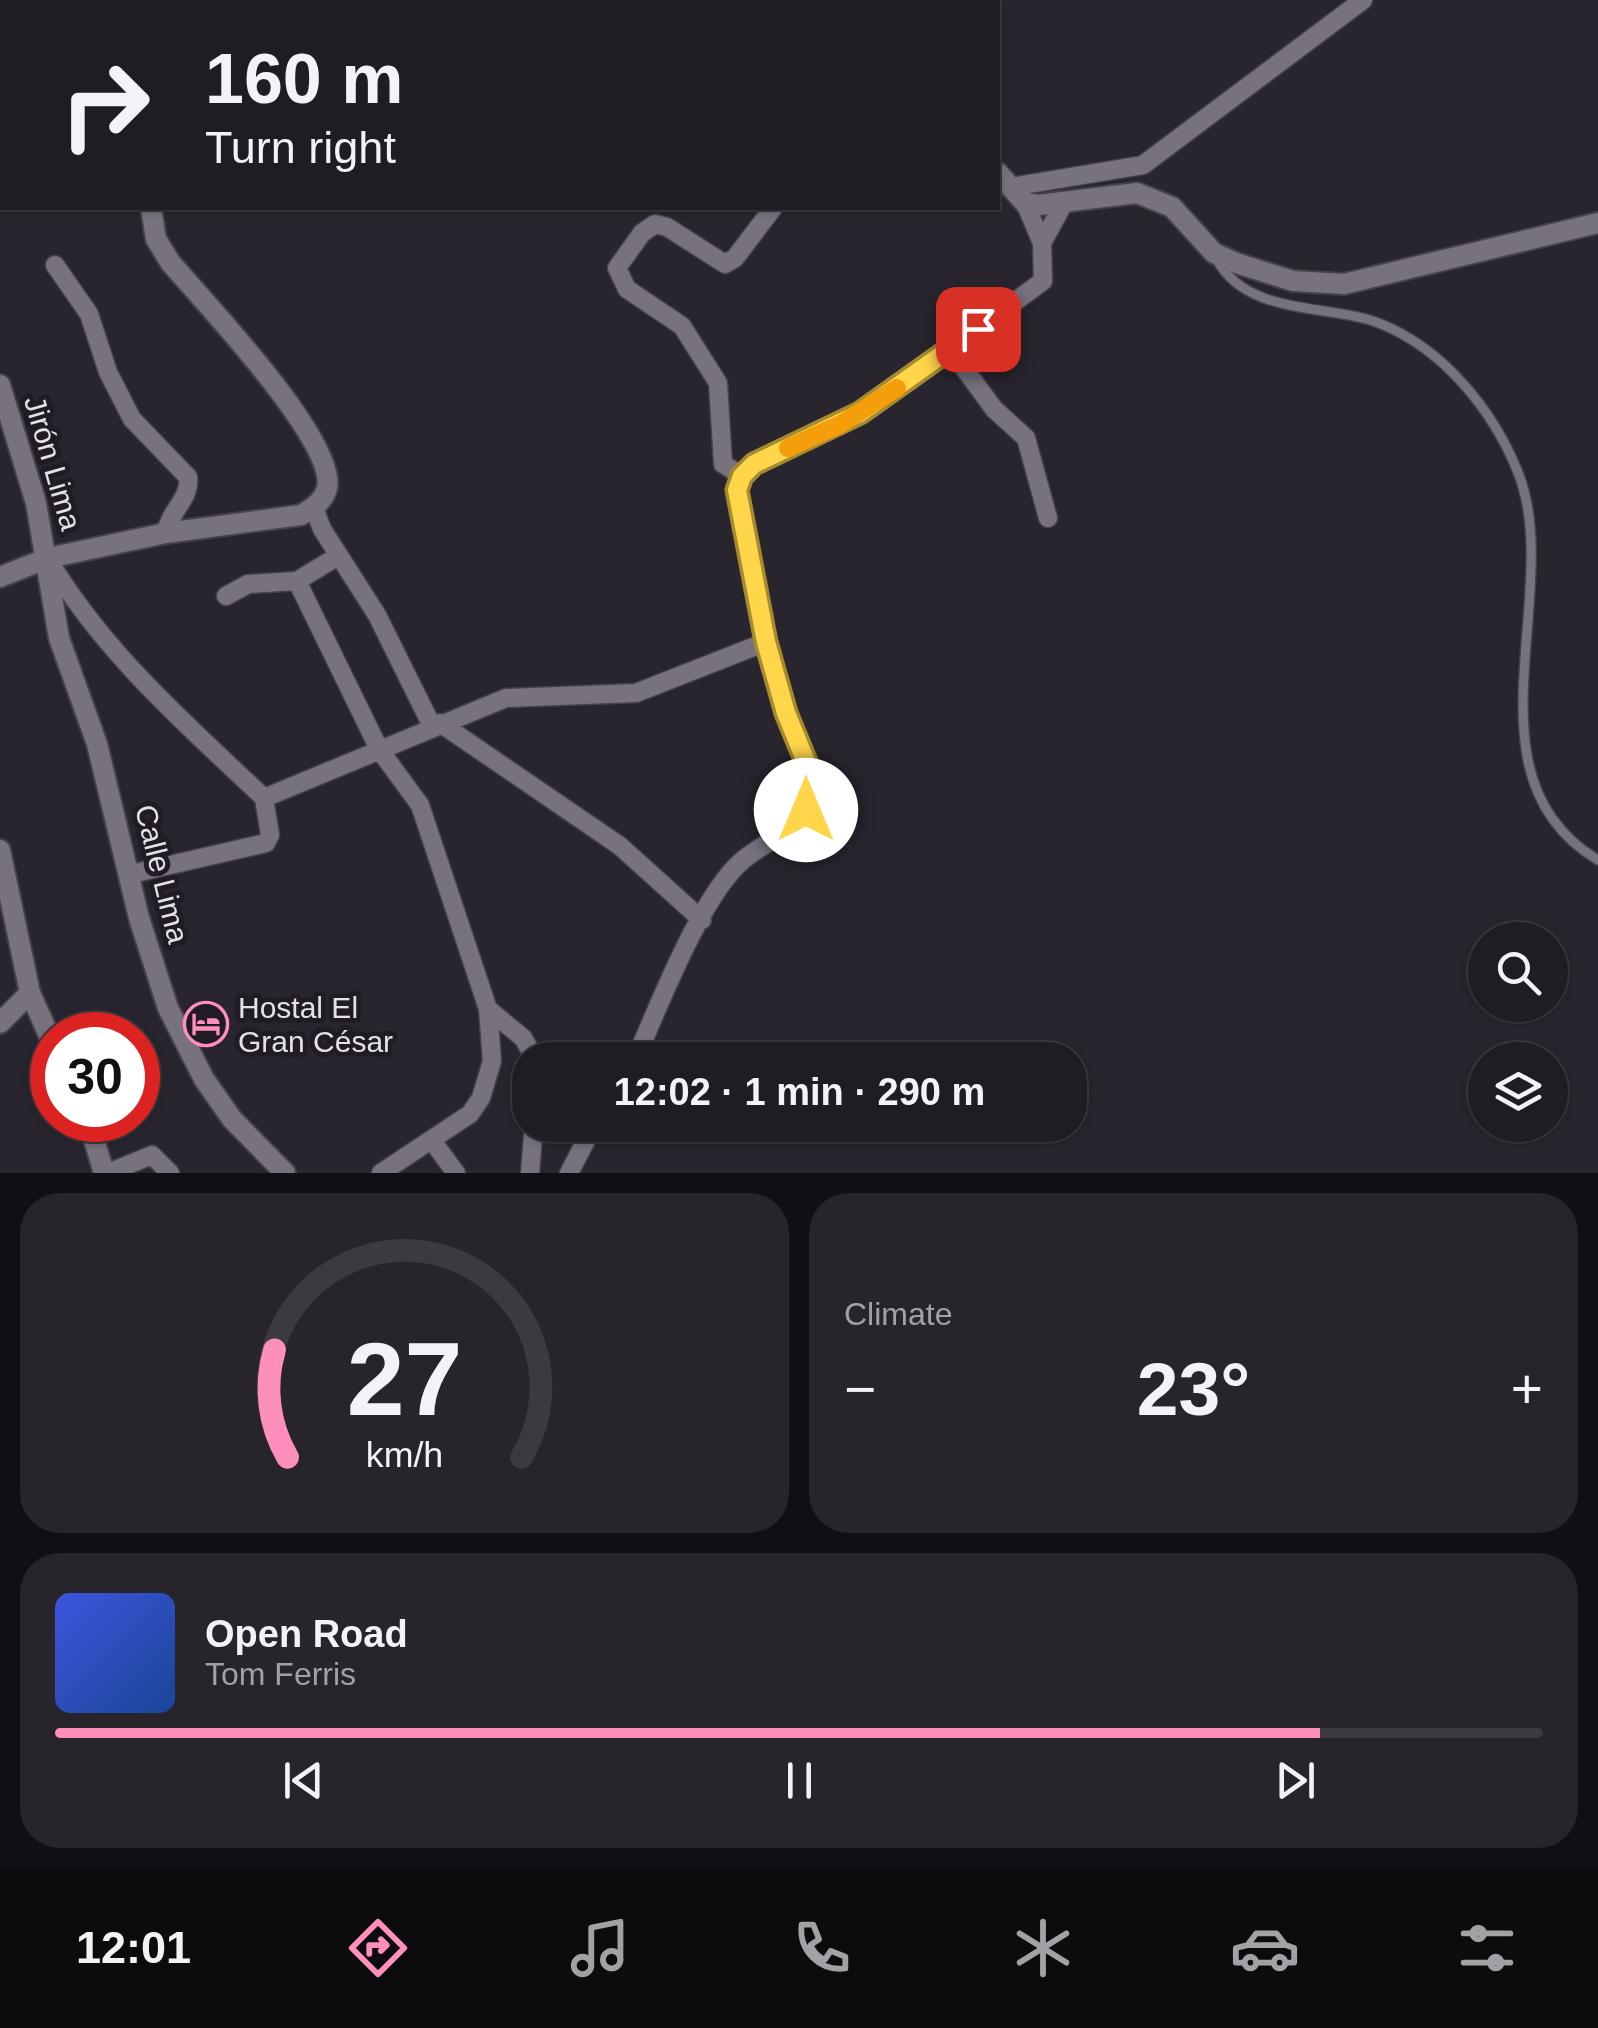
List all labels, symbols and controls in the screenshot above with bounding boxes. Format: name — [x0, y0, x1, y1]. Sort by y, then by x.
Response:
icon: right — [40, 40, 170, 170]
text: 160 m — [205, 40, 403, 118]
text: Turn right — [205, 122, 396, 173]
pin — [936, 287, 1021, 372]
icon: arrive — [951, 302, 1006, 357]
street label: Jirón Lima — [18, 392, 88, 534]
position arrow — [754, 758, 858, 862]
street label: Calle Lima — [129, 801, 195, 947]
map controls — [1468, 922, 1568, 1142]
button: search — [1468, 922, 1568, 1022]
place label: Hostal El Gran César — [238, 991, 393, 1058]
hotel icon: Hostal El Gran César — [183, 1001, 229, 1047]
speed limit sign: 30 — [30, 1012, 160, 1142]
button: layers — [1468, 1042, 1568, 1142]
text: 12:02 · 1 min · 290 m — [614, 1071, 985, 1113]
text: Climate — [844, 1296, 952, 1332]
text: 27 — [347, 1321, 462, 1437]
text: 23° — [1137, 1347, 1250, 1431]
text: − — [844, 1358, 876, 1420]
text: + — [1511, 1358, 1543, 1420]
text: km/h — [366, 1435, 443, 1475]
text: Open Road — [205, 1613, 408, 1655]
text: Tom Ferris — [205, 1656, 356, 1692]
icon: previous — [276, 1753, 331, 1808]
icon: pause — [772, 1753, 827, 1808]
icon: next — [1268, 1753, 1323, 1808]
icon: directions — [343, 1913, 413, 1983]
icon: music — [565, 1913, 635, 1983]
icon: phone — [787, 1913, 857, 1983]
icon: climate — [1008, 1913, 1078, 1983]
icon: car — [1230, 1913, 1300, 1983]
icon: filters — [1452, 1913, 1522, 1983]
text: 12:01 — [76, 1922, 191, 1973]

